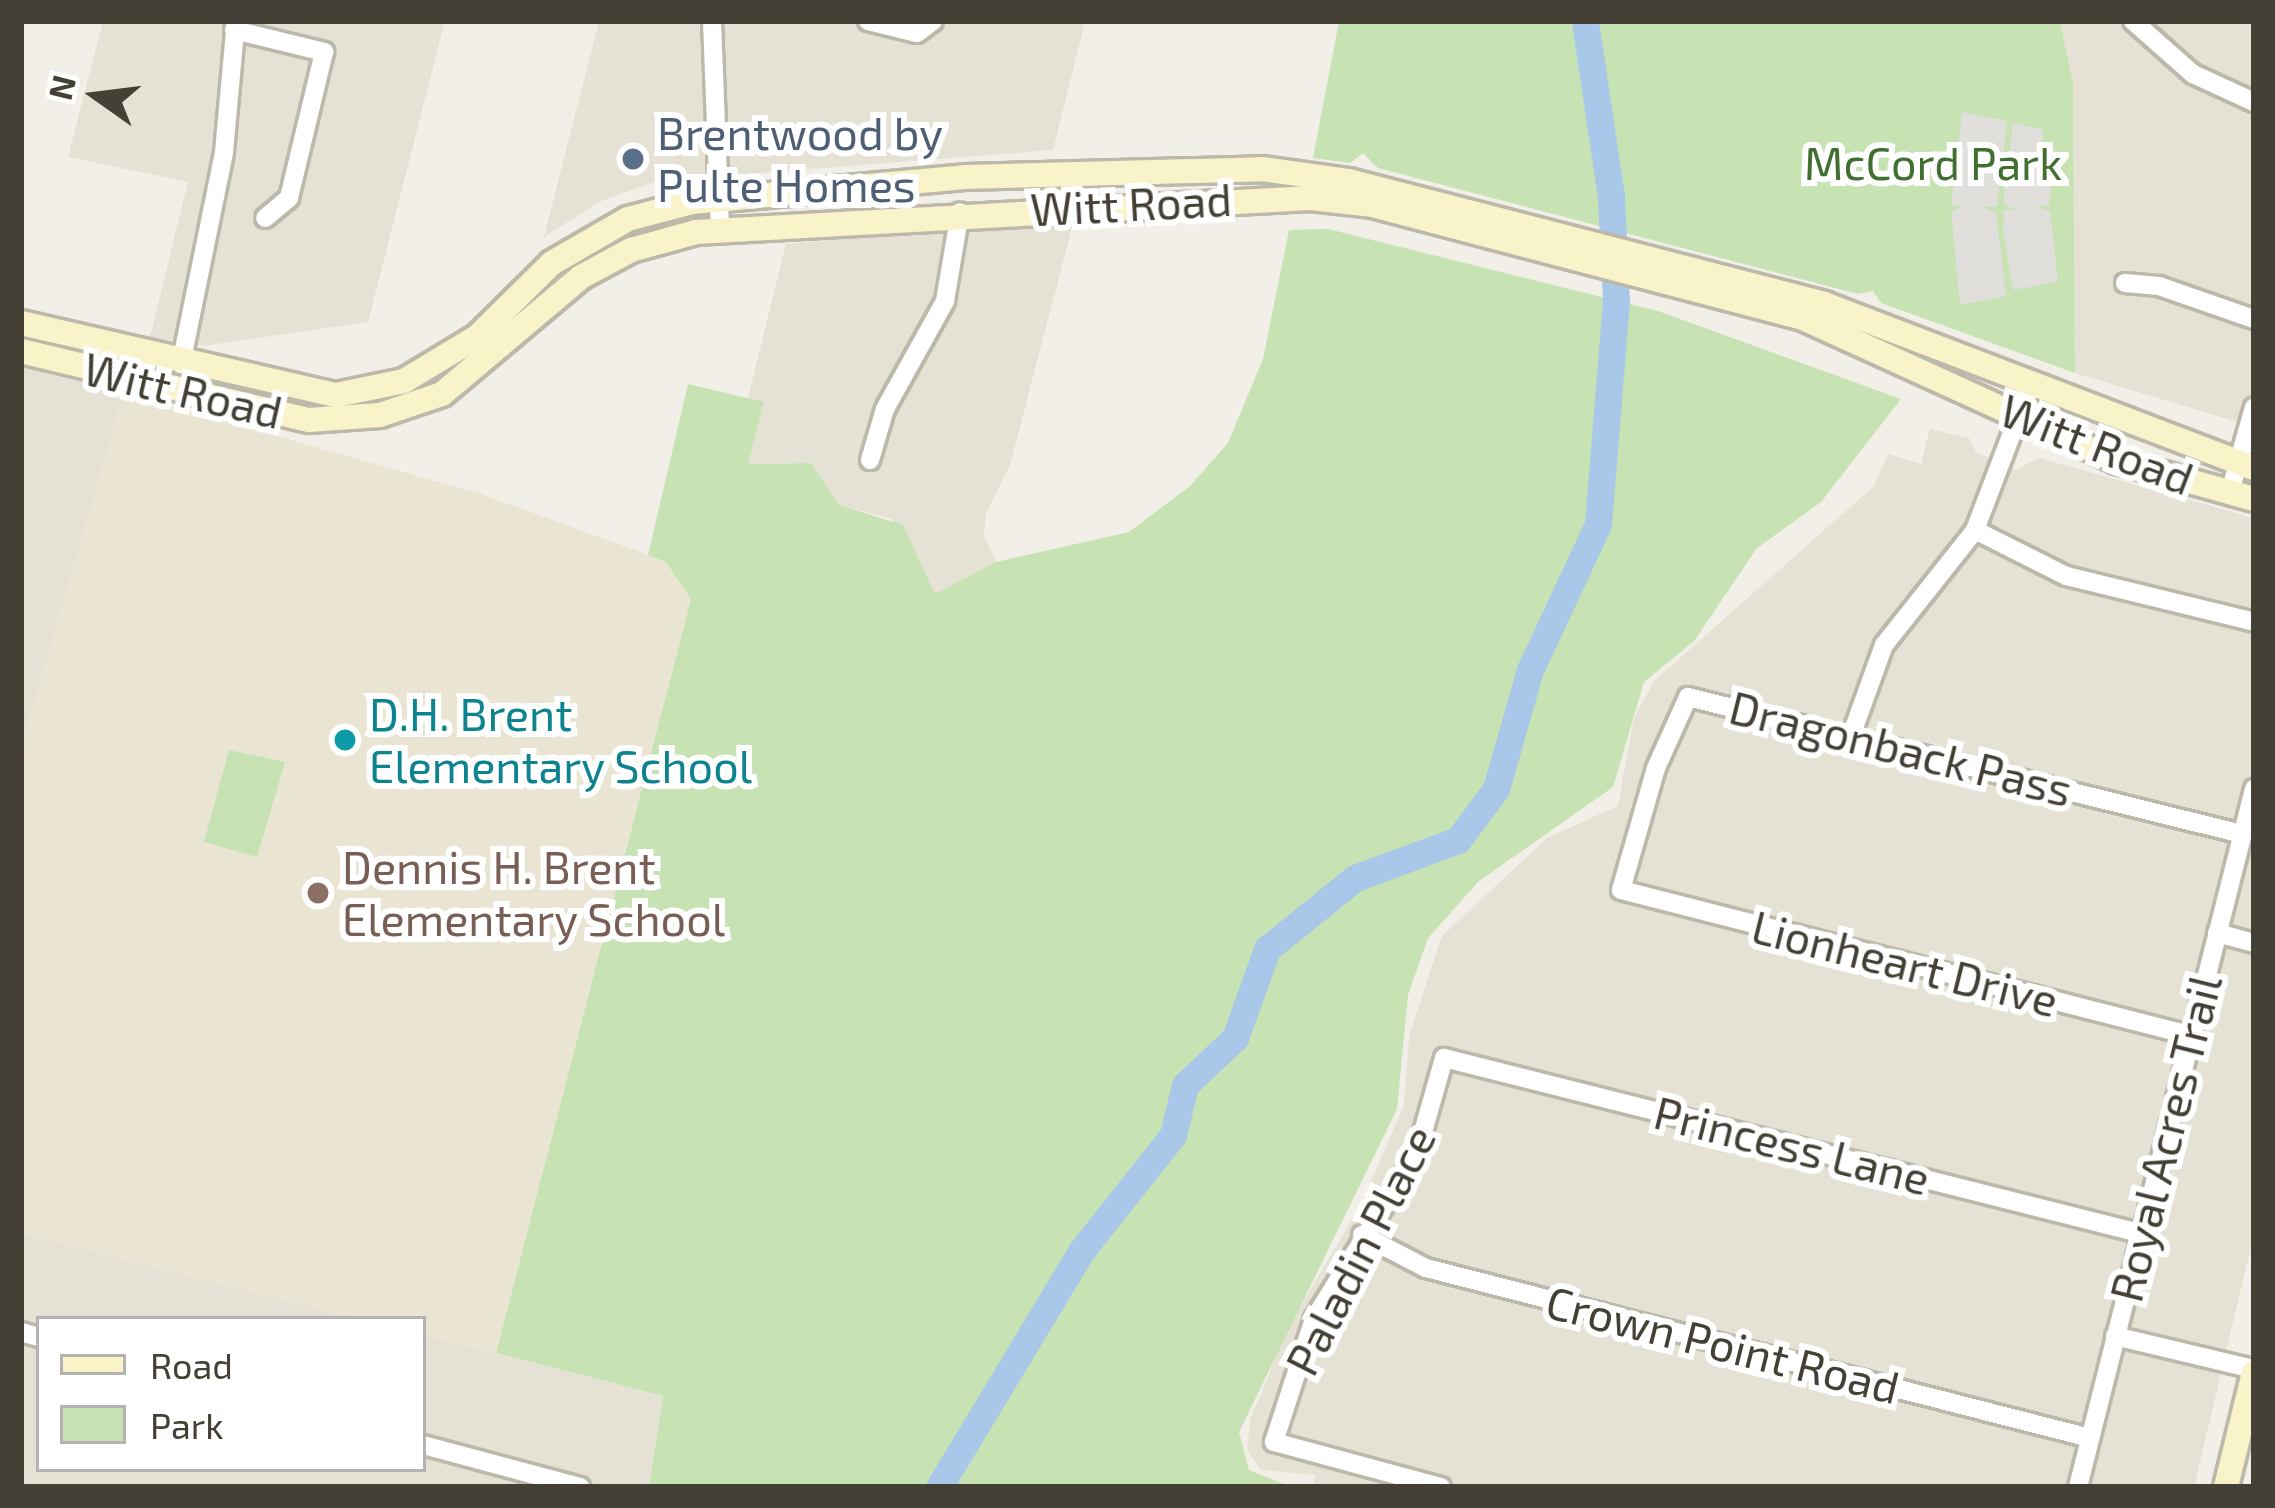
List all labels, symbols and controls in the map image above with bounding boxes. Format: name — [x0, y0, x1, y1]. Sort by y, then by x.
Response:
north arrow — [36, 36, 156, 156]
text: N — [39, 71, 83, 104]
place label: Brentwood by Pulte Homes — [657, 106, 943, 212]
park label: McCord Park — [1804, 136, 2062, 190]
marker: Brentwood by Pulte Homes — [620, 146, 646, 172]
street label: Witt Road — [1029, 172, 1233, 236]
street label: Witt Road — [79, 341, 287, 439]
street label: Witt Road — [1993, 383, 2201, 505]
street label: Dragonback Pass — [1724, 679, 2078, 817]
place label: D.H. Brent Elementary School — [369, 687, 753, 793]
marker: D.H. Brent Elementary School — [332, 727, 358, 753]
place label: Dennis H. Brent Elementary School — [342, 840, 726, 946]
marker: Dennis H. Brent Elementary School — [305, 880, 331, 906]
street label: Lionheart Drive — [1747, 899, 2063, 1027]
street label: Royal Acres Trail — [2098, 967, 2232, 1309]
street label: Princess Lane — [1649, 1085, 1935, 1205]
street label: Paladin Place — [1274, 1116, 1446, 1384]
street label: Crown Point Road — [1541, 1274, 1905, 1414]
legend — [36, 1316, 426, 1472]
text: Road — [150, 1343, 233, 1386]
text: Park — [150, 1403, 224, 1446]

